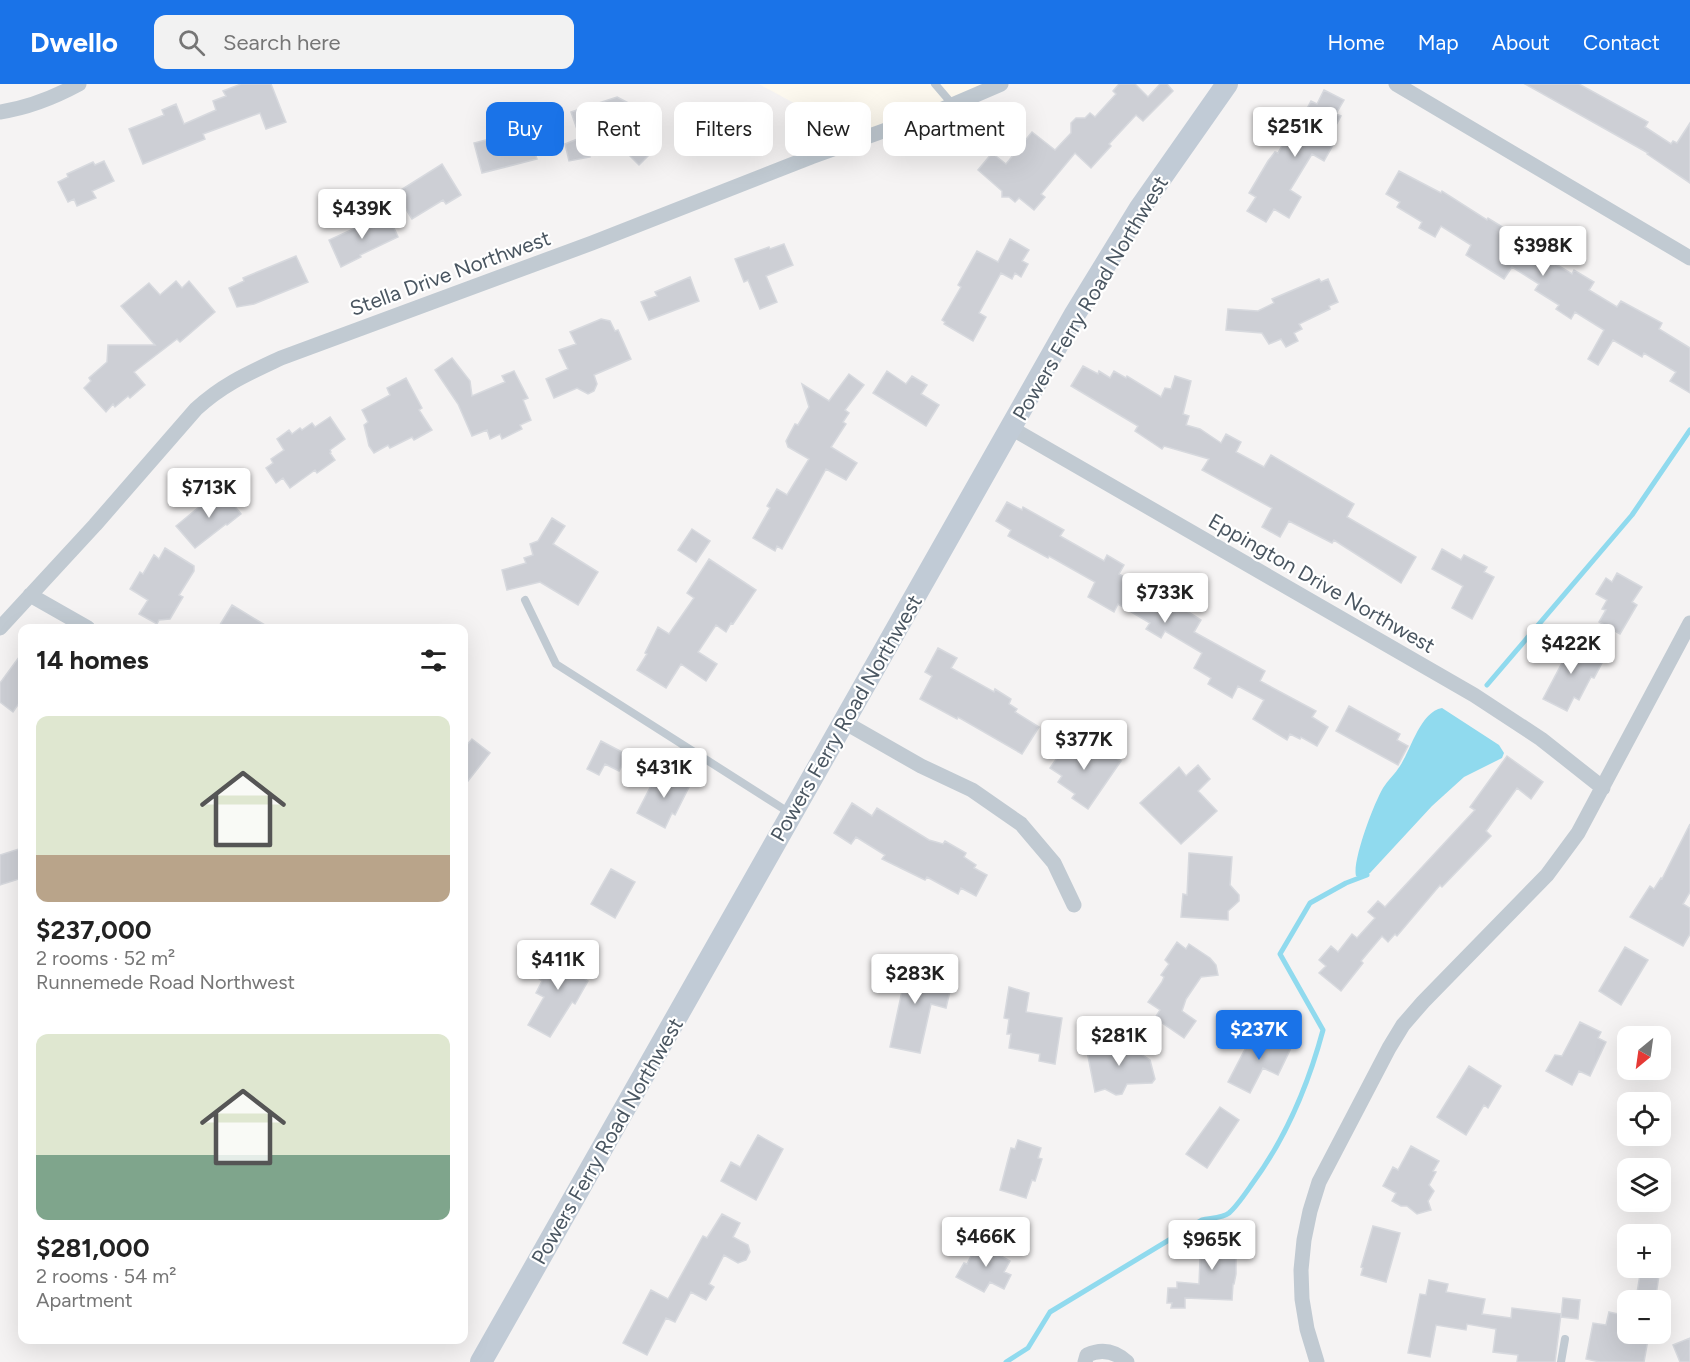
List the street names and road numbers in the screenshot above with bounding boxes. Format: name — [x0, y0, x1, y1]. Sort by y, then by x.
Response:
street label: Powers Ferry Road Northwest — [1007, 171, 1173, 425]
street label: Stella Drive Northwest — [346, 225, 554, 321]
street label: Eppington Drive Northwest — [1204, 508, 1440, 658]
street label: Powers Ferry Road Northwest — [765, 590, 927, 846]
street label: Powers Ferry Road Northwest — [526, 1013, 688, 1269]

